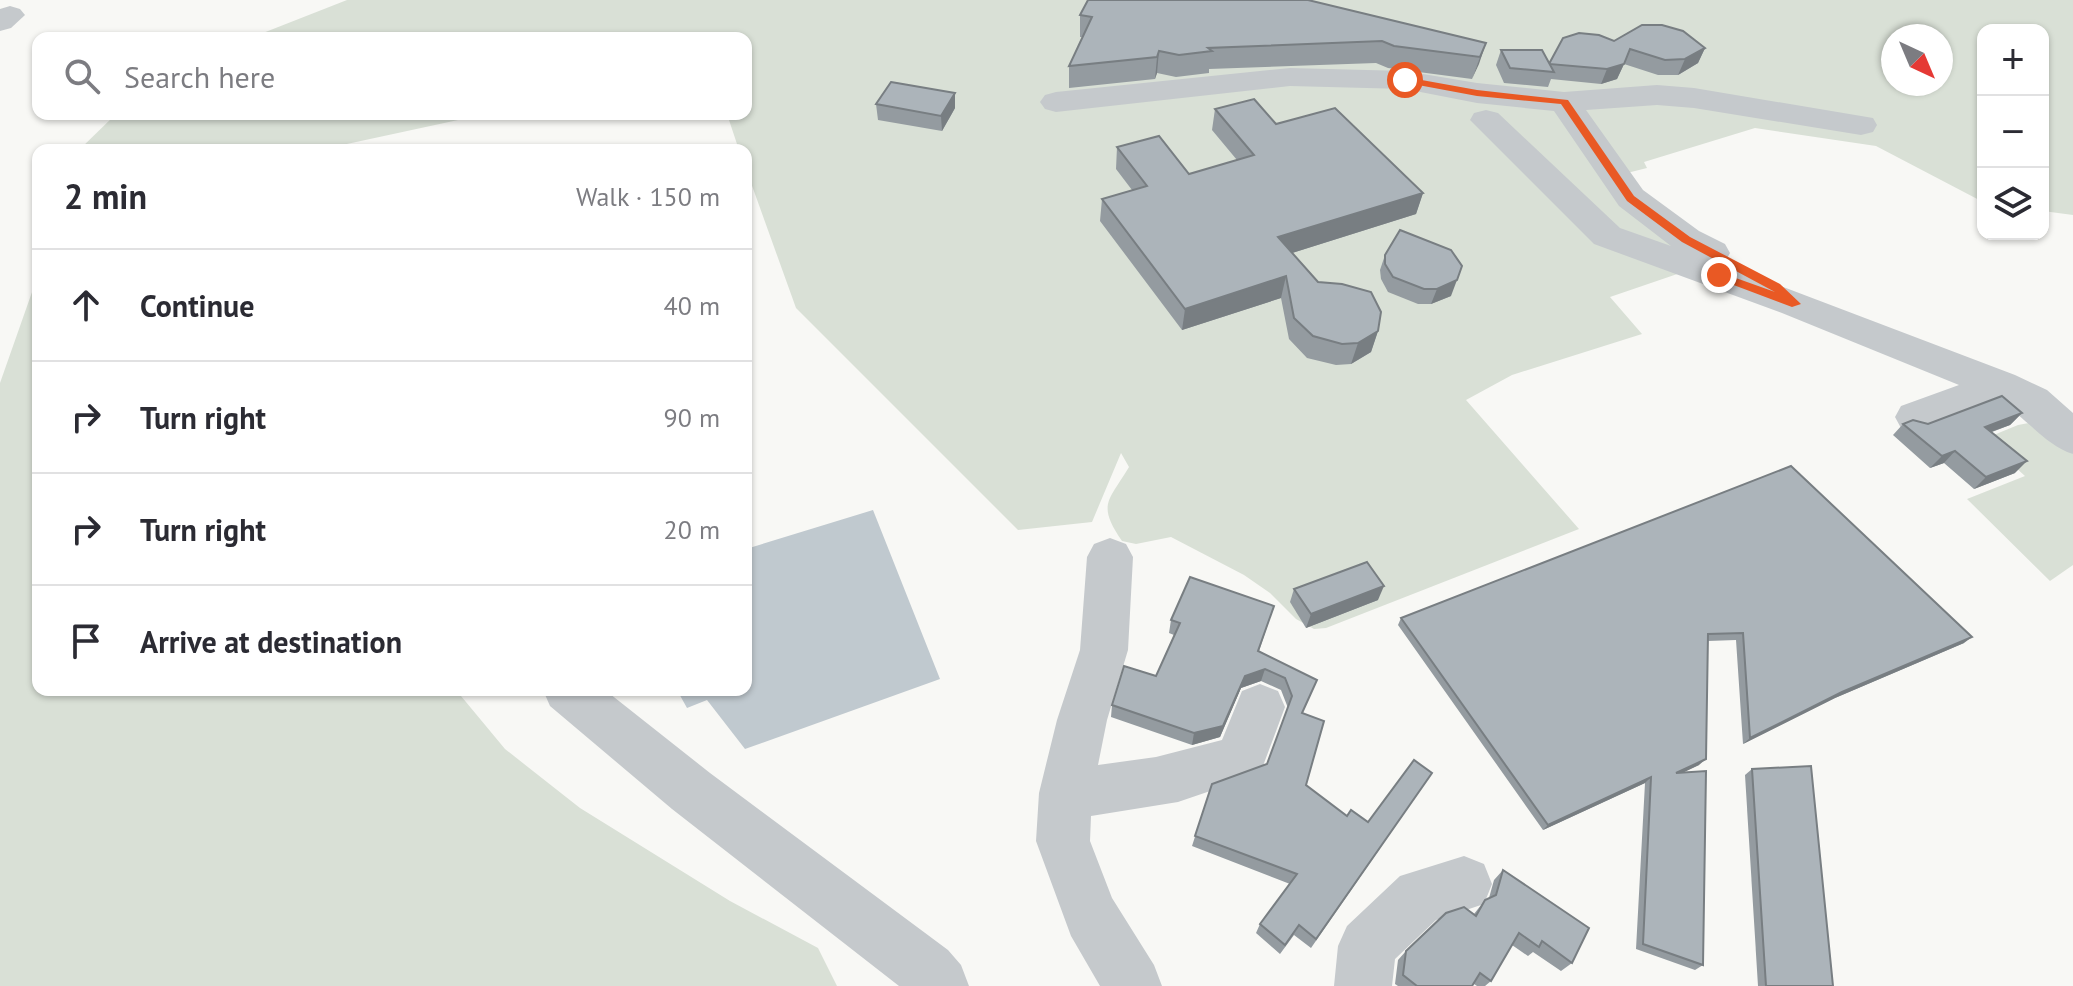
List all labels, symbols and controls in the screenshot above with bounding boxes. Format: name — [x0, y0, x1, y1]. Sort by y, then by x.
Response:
north arrow — [1881, 24, 1953, 96]
map controls — [1977, 24, 2049, 240]
button: + — [1977, 24, 2049, 96]
search box — [32, 32, 752, 120]
icon: search — [60, 54, 104, 98]
text: Search here — [124, 57, 275, 96]
route start — [1387, 62, 1423, 98]
button: − — [1977, 96, 2049, 168]
button: layers — [1977, 168, 2049, 240]
text: 2 min — [64, 174, 147, 218]
text: Walk · 150 m — [576, 180, 720, 213]
route end — [1701, 257, 1737, 293]
icon: ahead — [64, 283, 108, 327]
text: Continue — [140, 286, 254, 325]
text: 40 m — [664, 289, 720, 322]
icon: right — [64, 395, 108, 439]
text: Turn right — [140, 398, 266, 437]
text: 90 m — [664, 401, 720, 434]
icon: right — [64, 507, 108, 551]
text: Turn right — [140, 510, 266, 549]
text: 20 m — [664, 513, 720, 546]
icon: arrive — [64, 619, 108, 663]
text: Arrive at destination — [140, 622, 402, 661]

